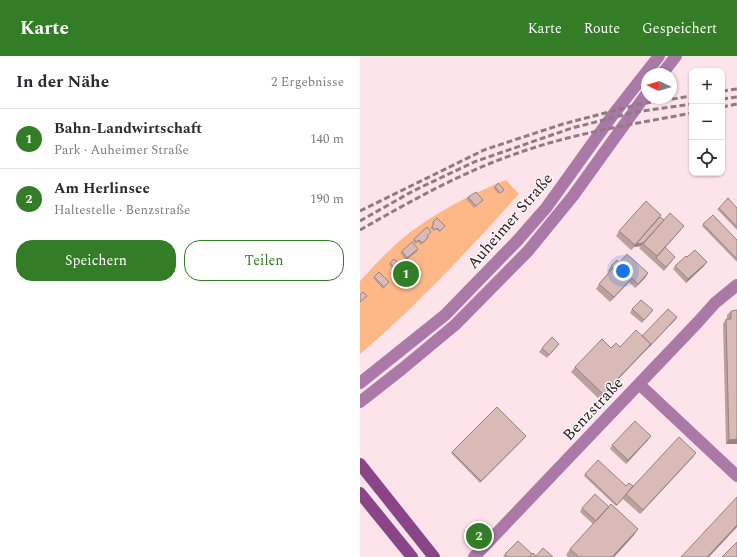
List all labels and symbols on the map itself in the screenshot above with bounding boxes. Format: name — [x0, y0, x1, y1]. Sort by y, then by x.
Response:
north arrow — [641, 68, 677, 104]
street label: Auheimer Straße — [461, 168, 559, 274]
pin: 1 — [393, 259, 419, 289]
your location — [613, 261, 633, 281]
street label: Benzstraße — [557, 372, 629, 446]
pin: 2 — [466, 521, 492, 551]

